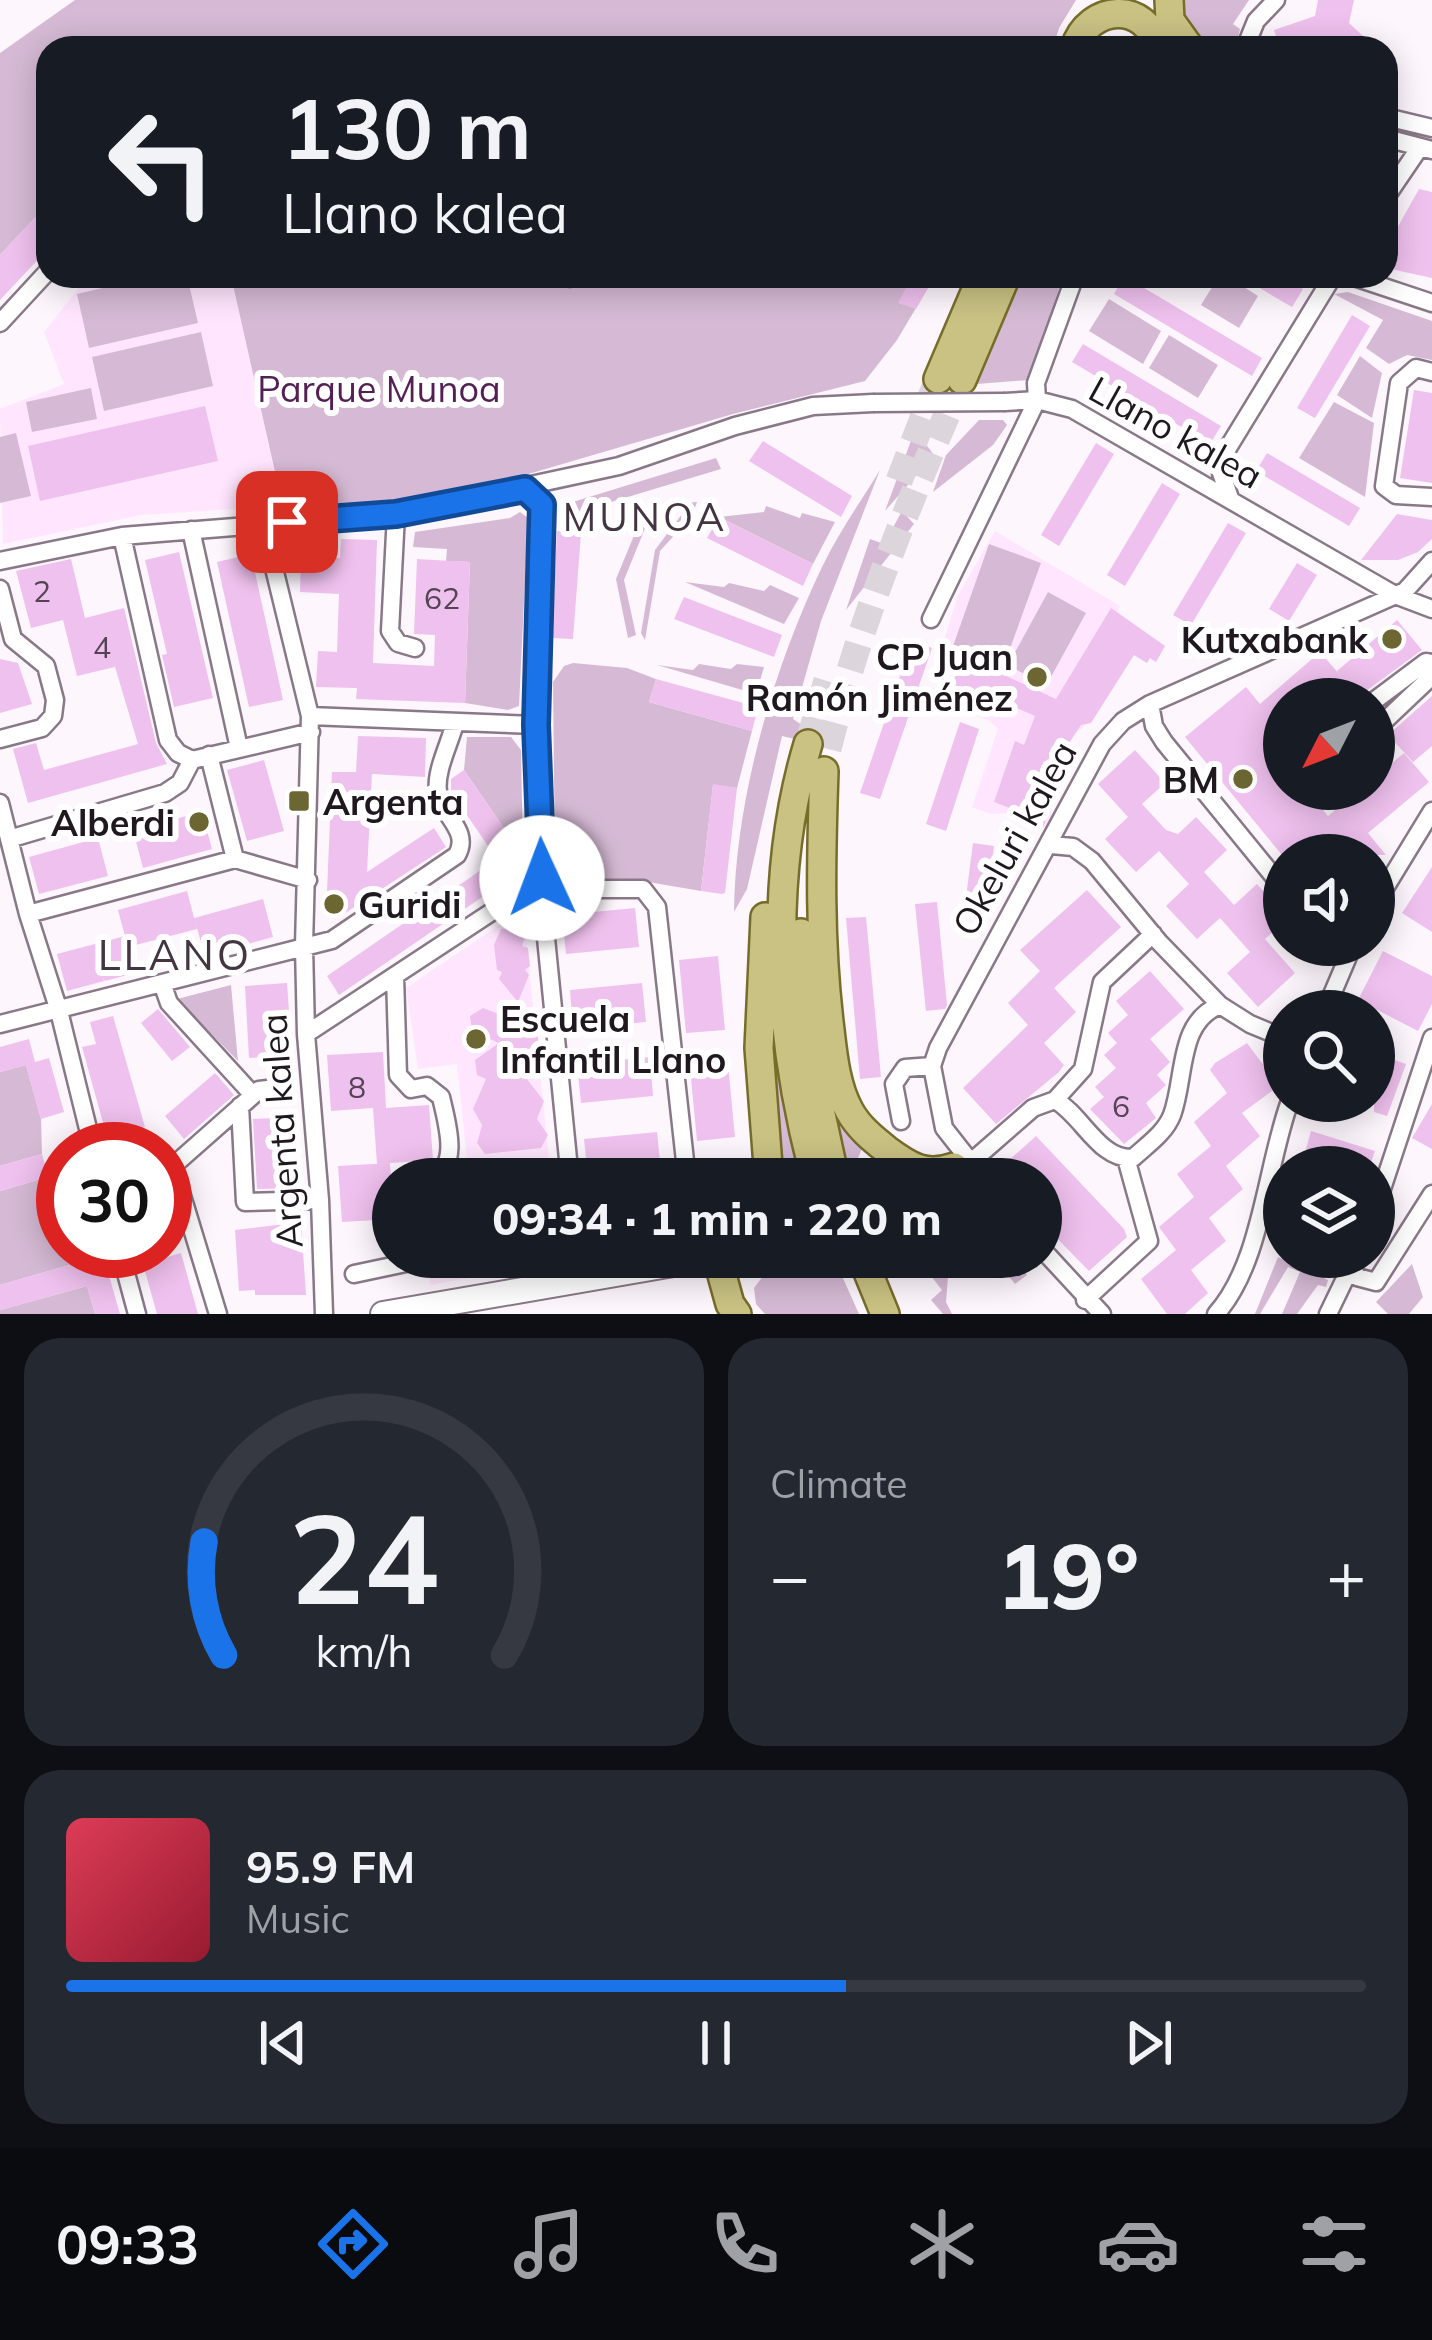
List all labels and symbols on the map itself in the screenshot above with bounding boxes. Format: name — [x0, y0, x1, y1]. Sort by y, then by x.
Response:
park label: Parque Munoa — [257, 366, 501, 411]
street label: Llano kalea — [1082, 366, 1270, 498]
pin — [236, 471, 338, 573]
district label: MUNOA — [563, 492, 727, 541]
house number: 2 — [33, 572, 51, 610]
house number: 62 — [424, 579, 460, 617]
place label: Kutxabank — [1181, 617, 1369, 662]
marker: Kutxabank — [1379, 626, 1405, 652]
house number: 4 — [93, 628, 111, 666]
place label: CP Juan Ramón Jiménez — [746, 634, 1013, 720]
marker: CP Juan Ramón Jiménez — [1024, 664, 1050, 690]
north arrow — [1263, 678, 1395, 810]
street label: Okeluri kalea — [942, 733, 1086, 943]
place label: BM — [1163, 757, 1219, 802]
marker: BM — [1230, 766, 1256, 792]
place label: Argenta — [323, 779, 464, 824]
marker: Argenta — [286, 788, 312, 814]
place label: Alberdi — [51, 800, 175, 845]
marker: Alberdi — [186, 809, 212, 835]
position arrow — [479, 815, 605, 941]
place label: Guridi — [358, 882, 461, 927]
marker: Guridi — [321, 891, 347, 917]
district label: LLANO — [98, 928, 252, 981]
place label: Escuela Infantil Llano — [500, 996, 726, 1082]
street label: Argenta kalea — [250, 1012, 312, 1250]
marker: Escuela Infantil Llano — [463, 1026, 489, 1052]
house number: 8 — [348, 1068, 366, 1106]
house number: 6 — [1112, 1087, 1130, 1125]
speed limit sign: 30 — [36, 1122, 192, 1278]

